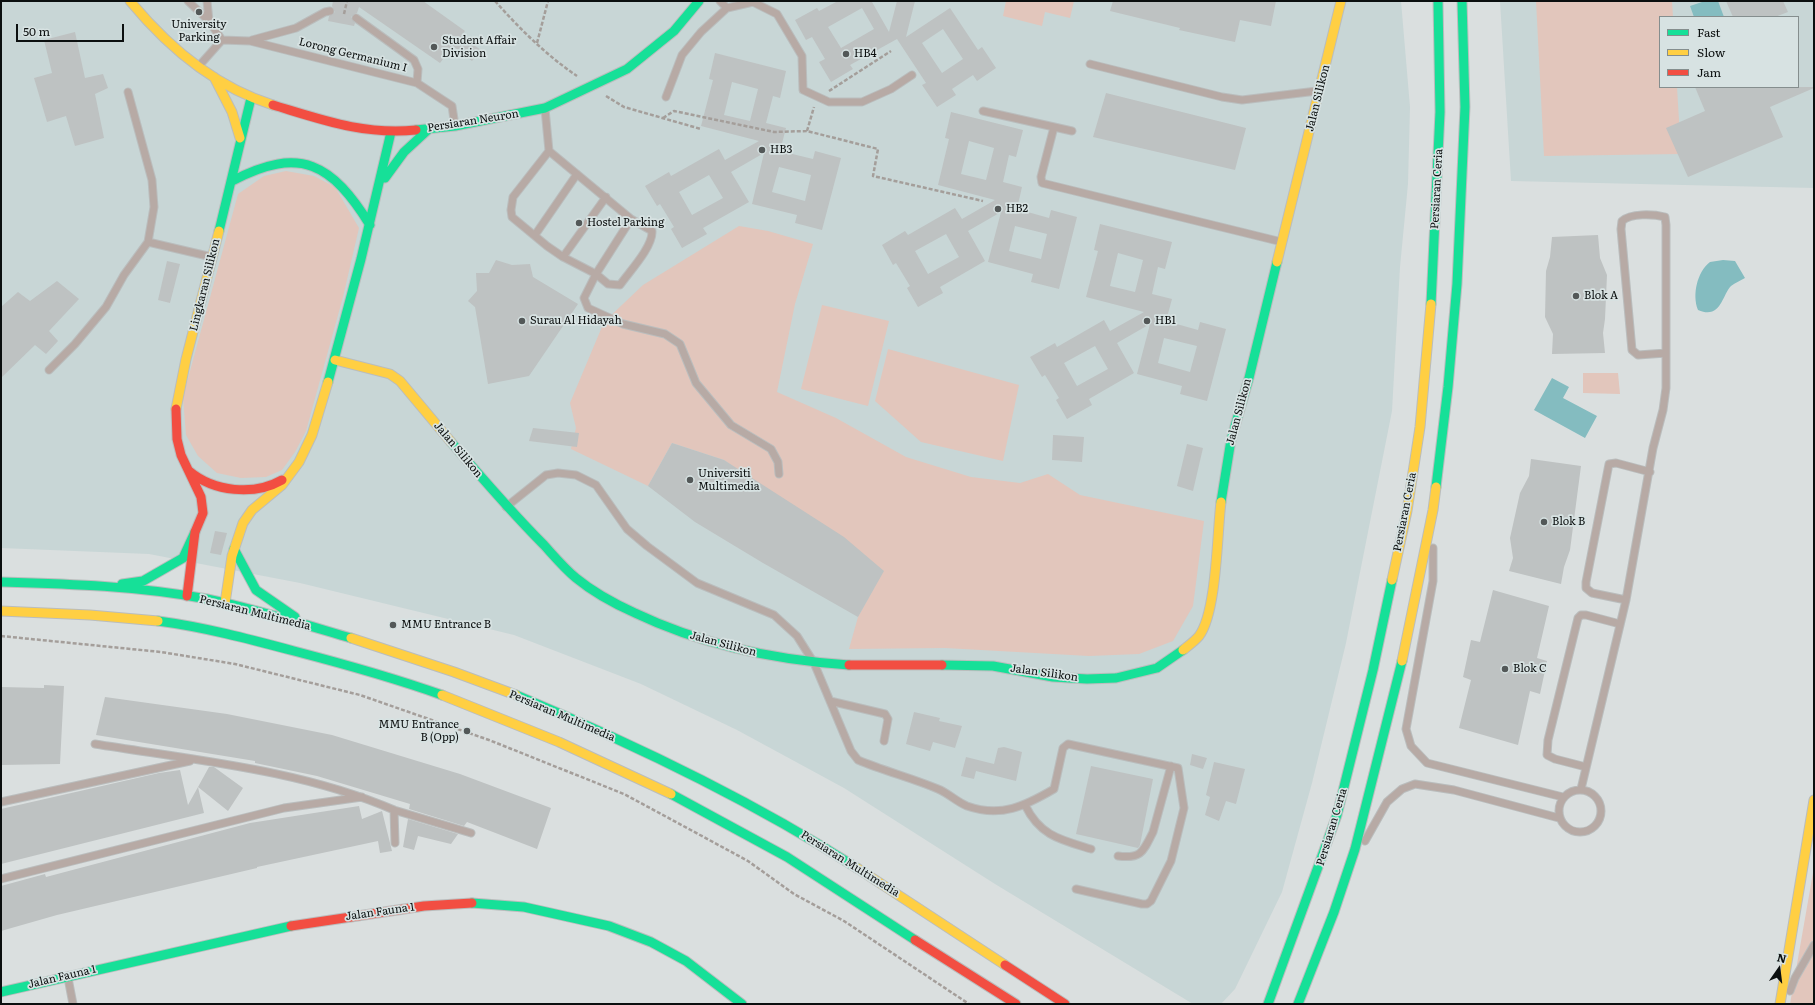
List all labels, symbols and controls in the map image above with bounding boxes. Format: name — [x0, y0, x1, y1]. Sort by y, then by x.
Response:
marker: University Parking — [194, 7, 204, 17]
scale bar — [18, 16, 126, 42]
legend — [1659, 16, 1799, 88]
place label: University Parking — [171, 18, 227, 44]
text: 50 m — [23, 22, 50, 40]
text: Fast — [1697, 23, 1720, 41]
place label: Student Affair Division — [442, 34, 516, 60]
street label: Lorong Germanium I — [297, 35, 409, 75]
marker: Student Affair Division — [429, 42, 439, 52]
text: Slow — [1697, 43, 1725, 61]
place label: HB4 — [854, 47, 877, 61]
marker: HB4 — [841, 49, 851, 59]
street label: Jalan Silikon — [1303, 63, 1333, 133]
text: Jam — [1697, 63, 1721, 81]
street label: Persiaran Neuron — [426, 107, 520, 135]
place label: HB3 — [770, 143, 792, 157]
marker: HB3 — [757, 145, 767, 155]
street label: Persiaran Ceria — [1428, 148, 1446, 230]
place label: HB2 — [1006, 202, 1028, 216]
marker: HB2 — [993, 204, 1003, 214]
place label: Hostel Parking — [587, 216, 664, 230]
marker: Hostel Parking — [574, 218, 584, 228]
street label: Lingkaran Silikon — [187, 237, 223, 333]
place label: Blok A — [1584, 289, 1618, 303]
marker: Blok A — [1571, 291, 1581, 301]
place label: Surau Al Hidayah — [530, 314, 622, 328]
place label: HB1 — [1155, 314, 1176, 328]
marker: Surau Al Hidayah — [517, 316, 527, 326]
marker: HB1 — [1142, 316, 1152, 326]
street label: Jalan Silikon — [1224, 377, 1254, 447]
street label: Jalan Silikon — [431, 420, 485, 480]
place label: Universiti Multimedia — [698, 467, 760, 493]
street label: Persiaran Ceria — [1391, 471, 1419, 553]
marker: Universiti Multimedia — [685, 475, 695, 485]
place label: Blok B — [1552, 515, 1585, 529]
marker: Blok B — [1539, 517, 1549, 527]
street label: Persiaran Multimedia — [198, 593, 312, 633]
place label: MMU Entrance B — [401, 618, 491, 632]
marker: MMU Entrance B — [388, 620, 398, 630]
street label: Jalan Silikon — [688, 629, 758, 659]
street label: Jalan Silikon — [1009, 662, 1079, 684]
place label: Blok C — [1513, 662, 1547, 676]
marker: Blok C — [1500, 664, 1510, 674]
street label: Persiaran Multimedia — [507, 688, 617, 744]
place label: MMU Entrance B (Opp) — [378, 718, 459, 744]
marker: MMU Entrance B (Opp) — [462, 726, 472, 736]
street label: Persiaran Ceria — [1314, 787, 1350, 867]
street label: Persiaran Multimedia — [798, 828, 902, 900]
street label: Jalan Fauna 1 — [345, 901, 415, 923]
text: N — [1775, 948, 1788, 966]
north arrow — [1759, 949, 1799, 989]
street label: Jalan Fauna 1 — [27, 963, 97, 991]

